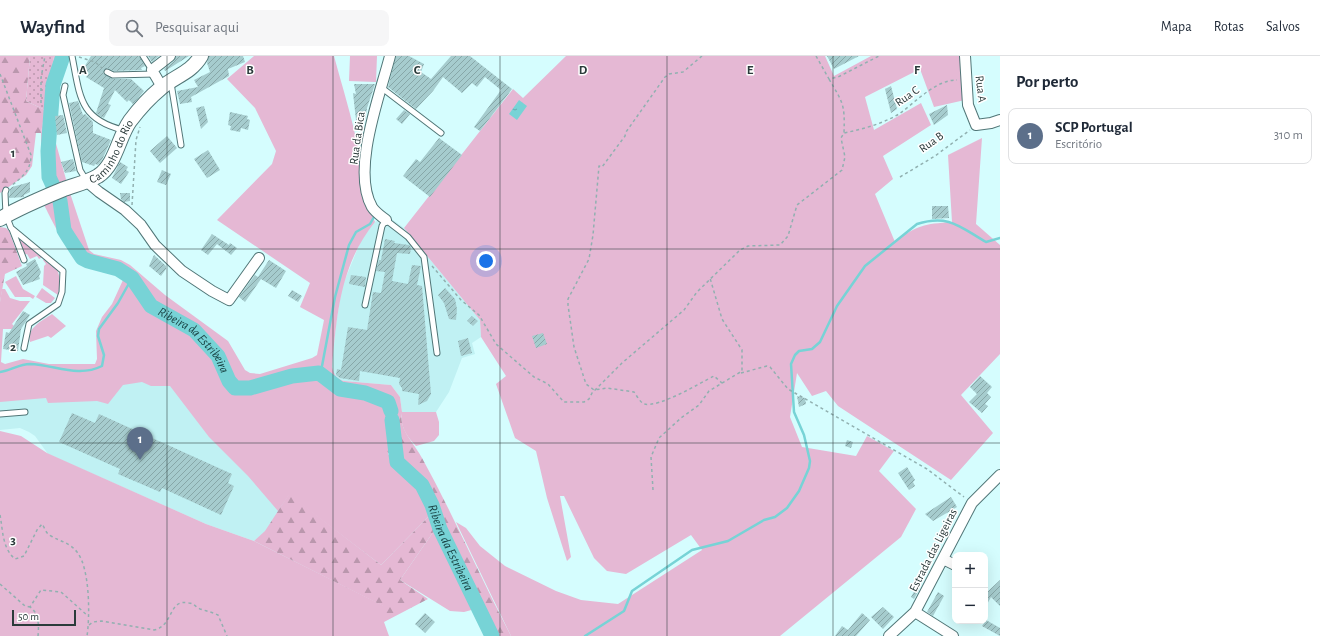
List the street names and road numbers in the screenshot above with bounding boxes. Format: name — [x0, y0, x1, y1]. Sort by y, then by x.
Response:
street label: Rua A — [973, 75, 989, 103]
street label: Rua C — [893, 84, 921, 108]
street label: Rua da Bica — [347, 110, 367, 165]
street label: Caminho do Rio — [87, 117, 135, 186]
street label: Rua B — [917, 129, 945, 155]
street label: Estrada das Ligeiras — [907, 507, 959, 593]

